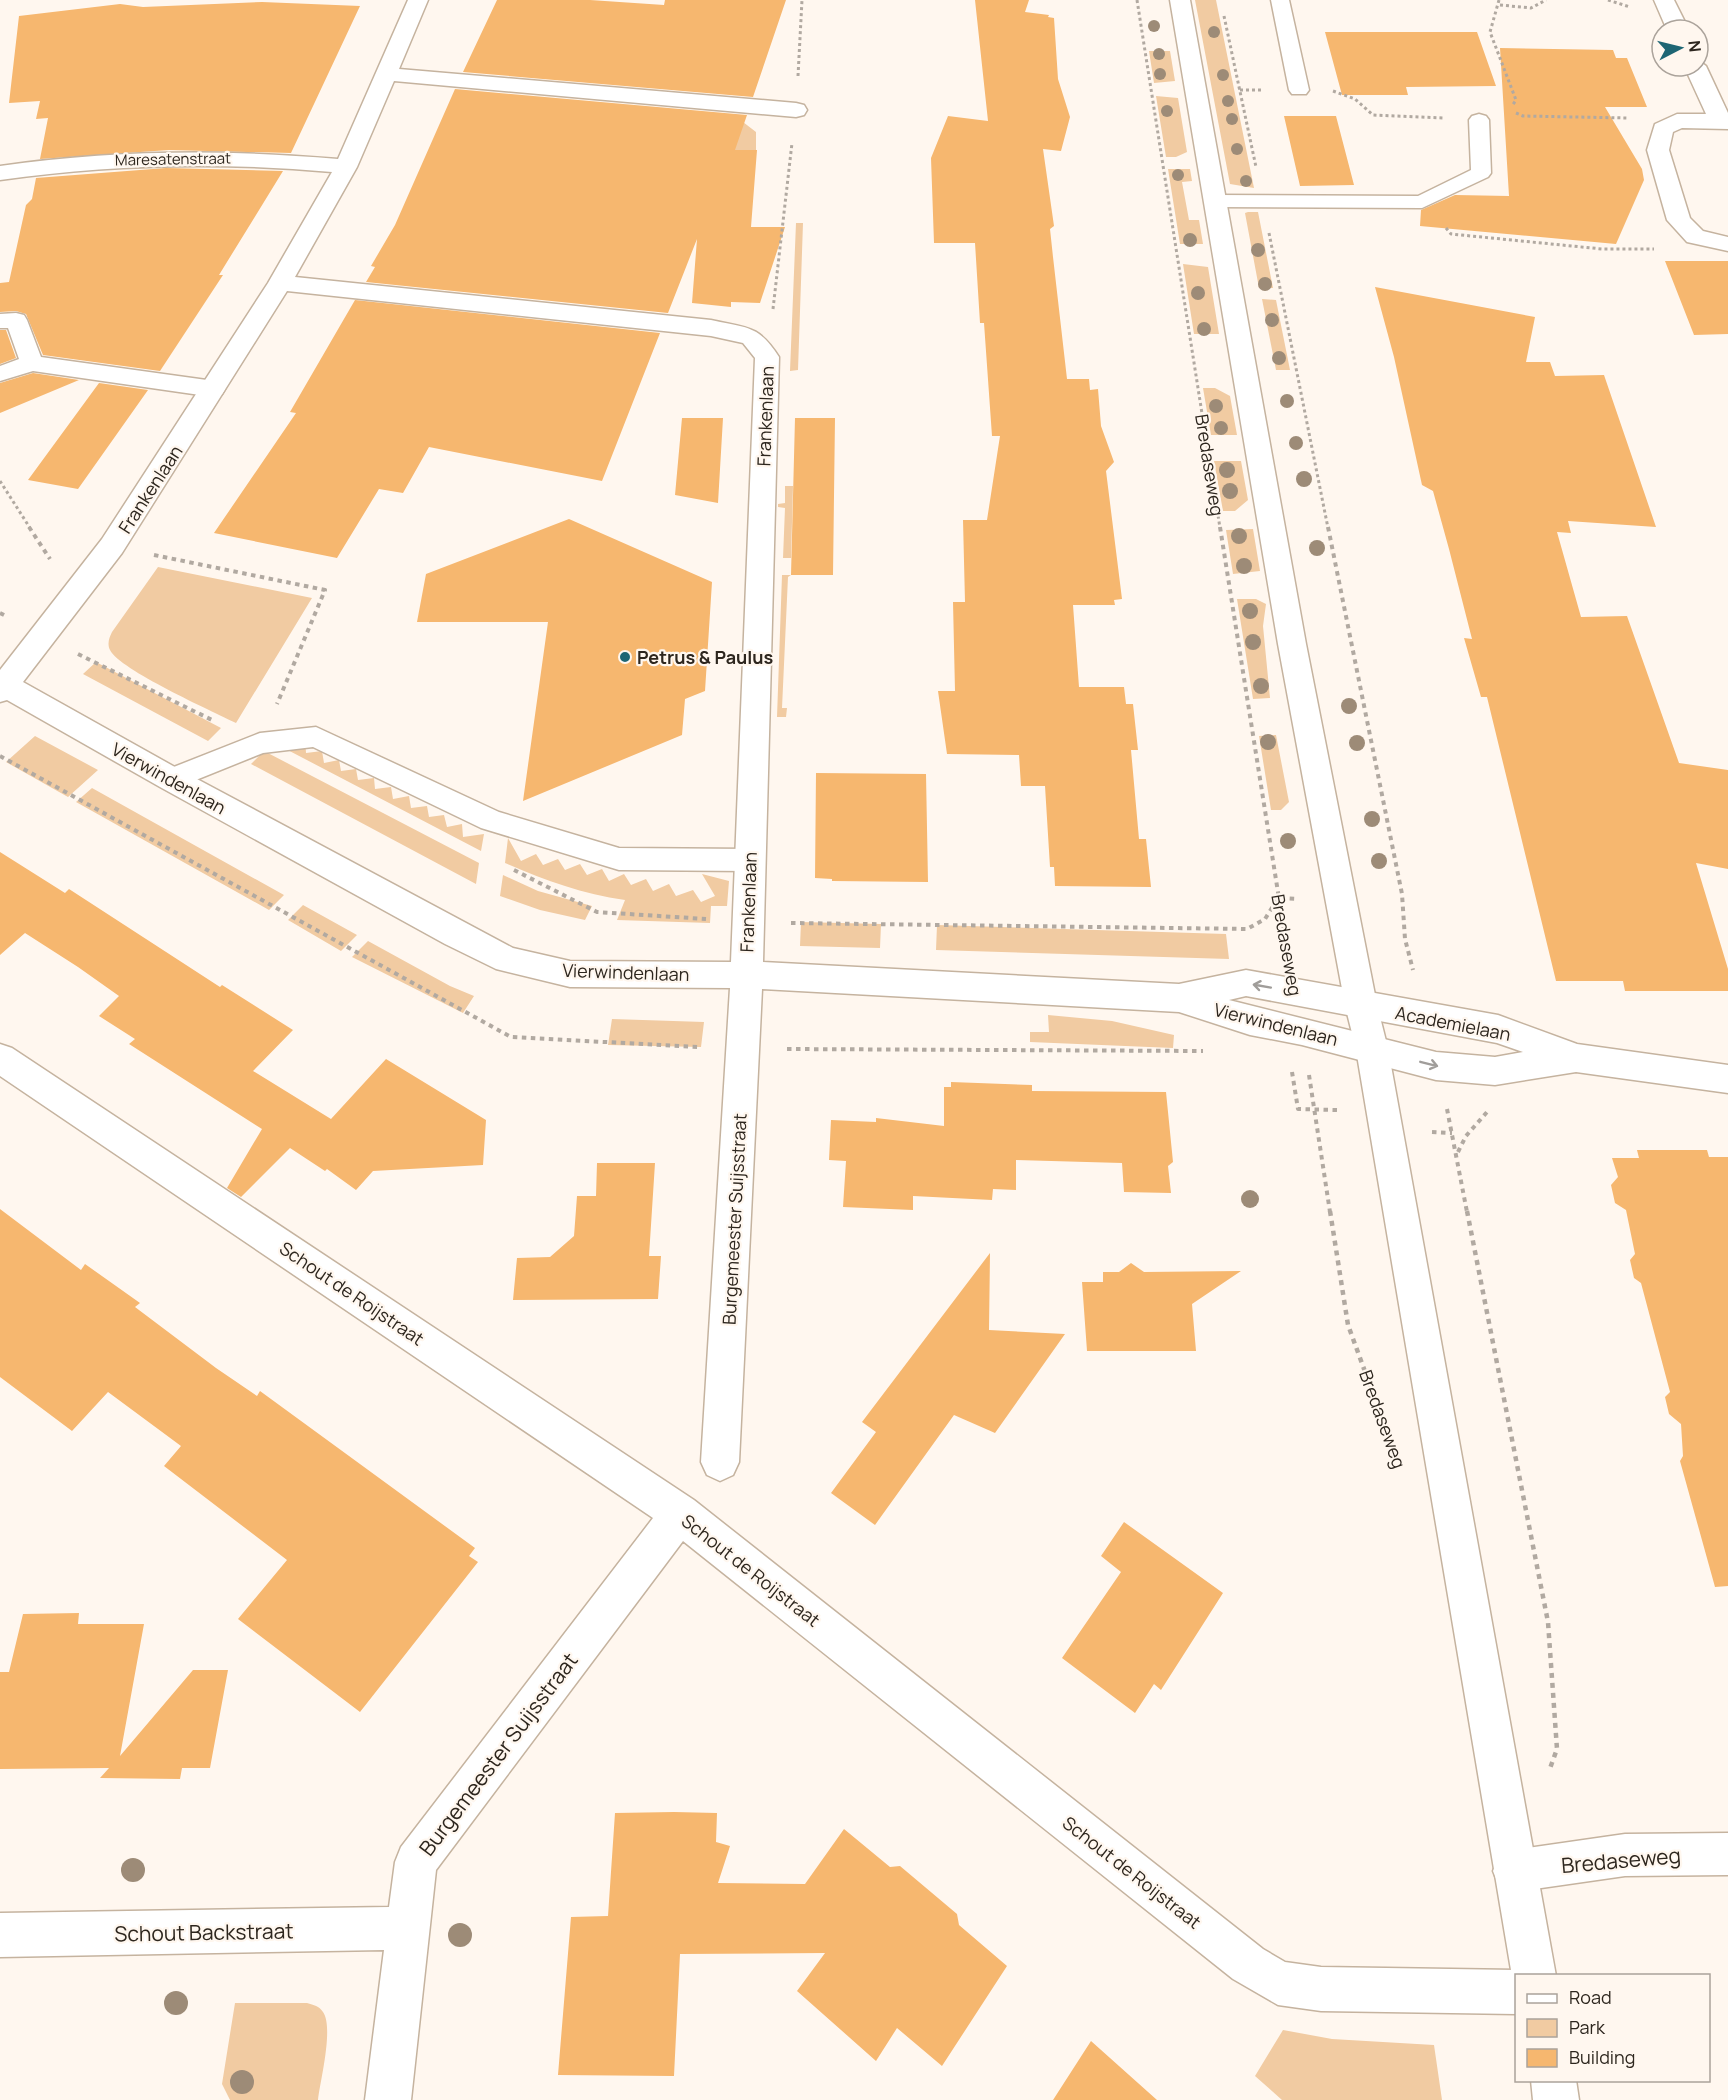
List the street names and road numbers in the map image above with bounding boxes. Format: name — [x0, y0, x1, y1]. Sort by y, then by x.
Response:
street label: Maresatenstraat — [115, 147, 231, 171]
street label: Frankenlaan — [751, 365, 779, 467]
street label: Bredaseweg — [1190, 412, 1230, 518]
street label: Frankenlaan — [113, 440, 187, 538]
street label: Vierwindenlaan — [108, 737, 230, 819]
street label: Frankenlaan — [734, 851, 762, 953]
street label: Bredaseweg — [1266, 892, 1308, 998]
street label: Vierwindenlaan — [562, 958, 690, 986]
street label: Vierwindenlaan — [1212, 997, 1340, 1051]
street label: Academielaan — [1393, 1000, 1513, 1046]
street label: Burgemeester Suijsstraat — [716, 1113, 752, 1325]
street label: Schout de Roijstraat — [275, 1236, 429, 1350]
street label: Bredaseweg — [1354, 1367, 1412, 1471]
street label: Schout de Roijstraat — [677, 1508, 825, 1632]
street label: Burgemeester Suijsstraat — [412, 1647, 584, 1861]
street label: Schout de Roijstraat — [1058, 1810, 1206, 1934]
street label: Bredaseweg — [1560, 1841, 1682, 1879]
street label: Schout Backstraat — [114, 1916, 294, 1948]

